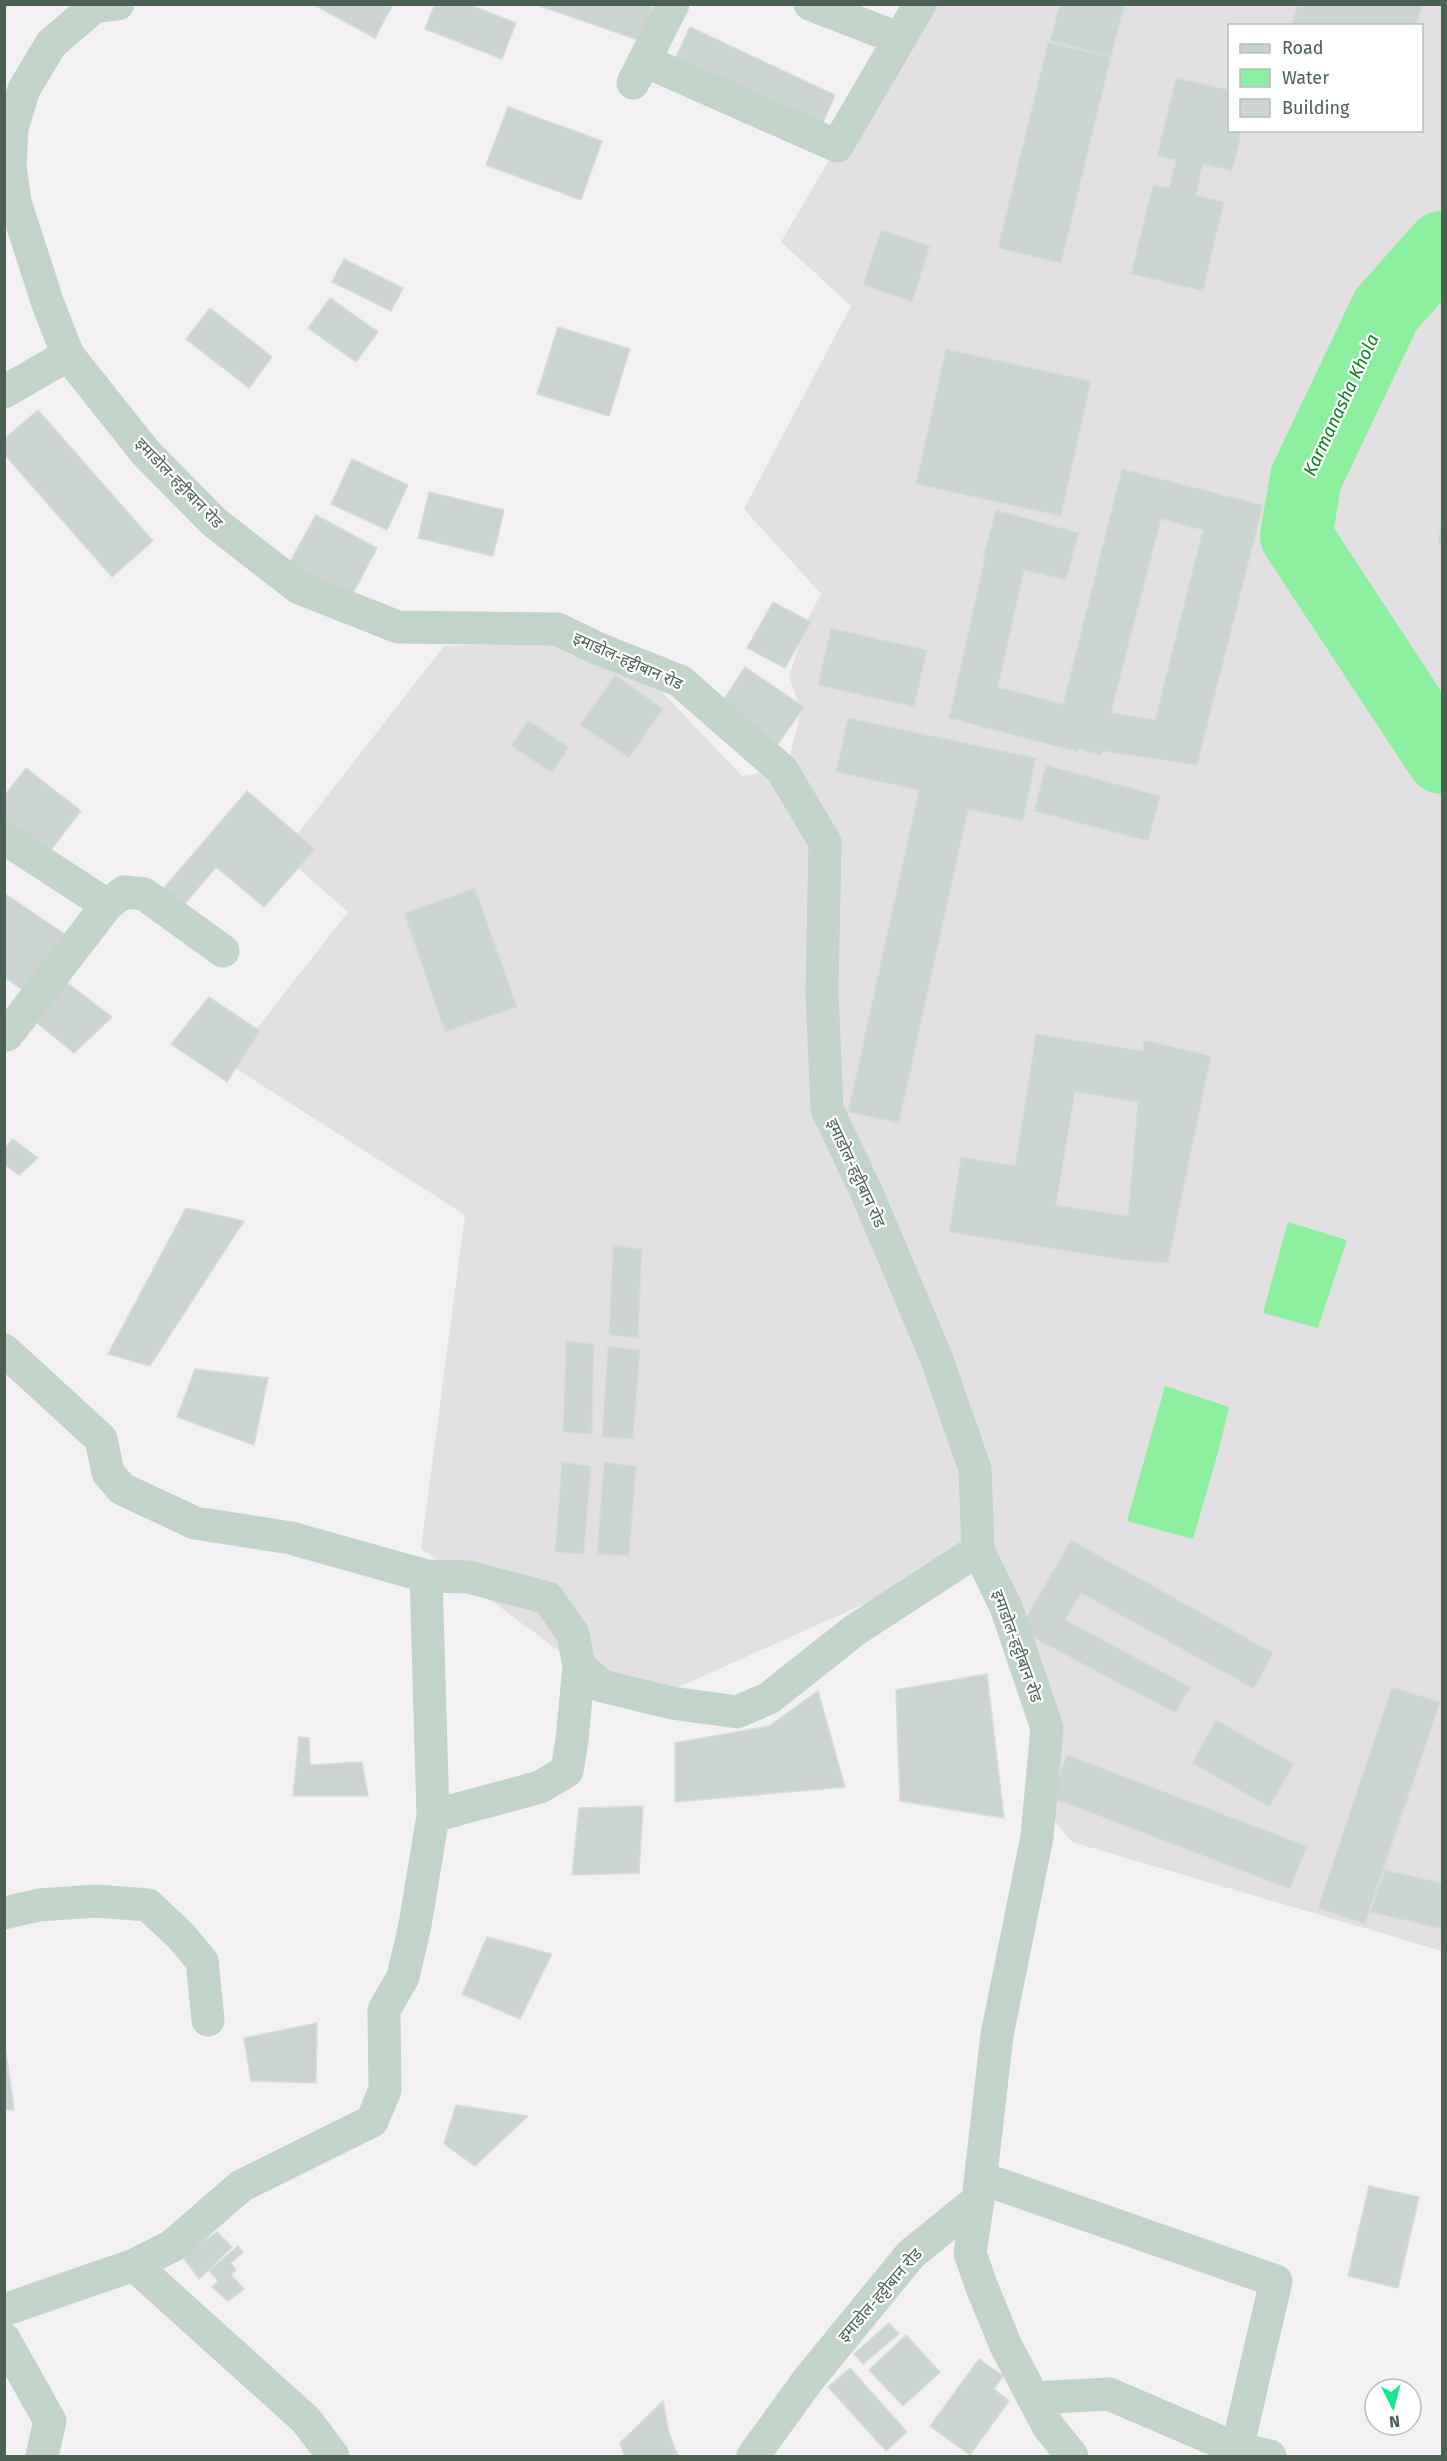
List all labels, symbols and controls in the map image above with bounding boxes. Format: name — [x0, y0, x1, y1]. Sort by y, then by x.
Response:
legend — [1228, 24, 1423, 132]
text: Road — [1282, 37, 1324, 59]
text: Water — [1282, 67, 1329, 89]
text: Building — [1282, 97, 1350, 119]
water label: Karmanasha Khola — [1299, 331, 1383, 479]
street label: इमाडोल-हट्टीबान रोड — [131, 434, 227, 533]
street label: इमाडोल-हट्टीबान रोड — [570, 628, 686, 695]
street label: इमाडोल-हट्टीबान रोड — [822, 1116, 890, 1231]
street label: इमाडोल-हट्टीबान रोड — [987, 1587, 1046, 1705]
street label: इमाडोल-हट्टीबान रोड — [834, 2244, 927, 2346]
north arrow — [1363, 2377, 1423, 2437]
text: N — [1388, 2411, 1401, 2431]

